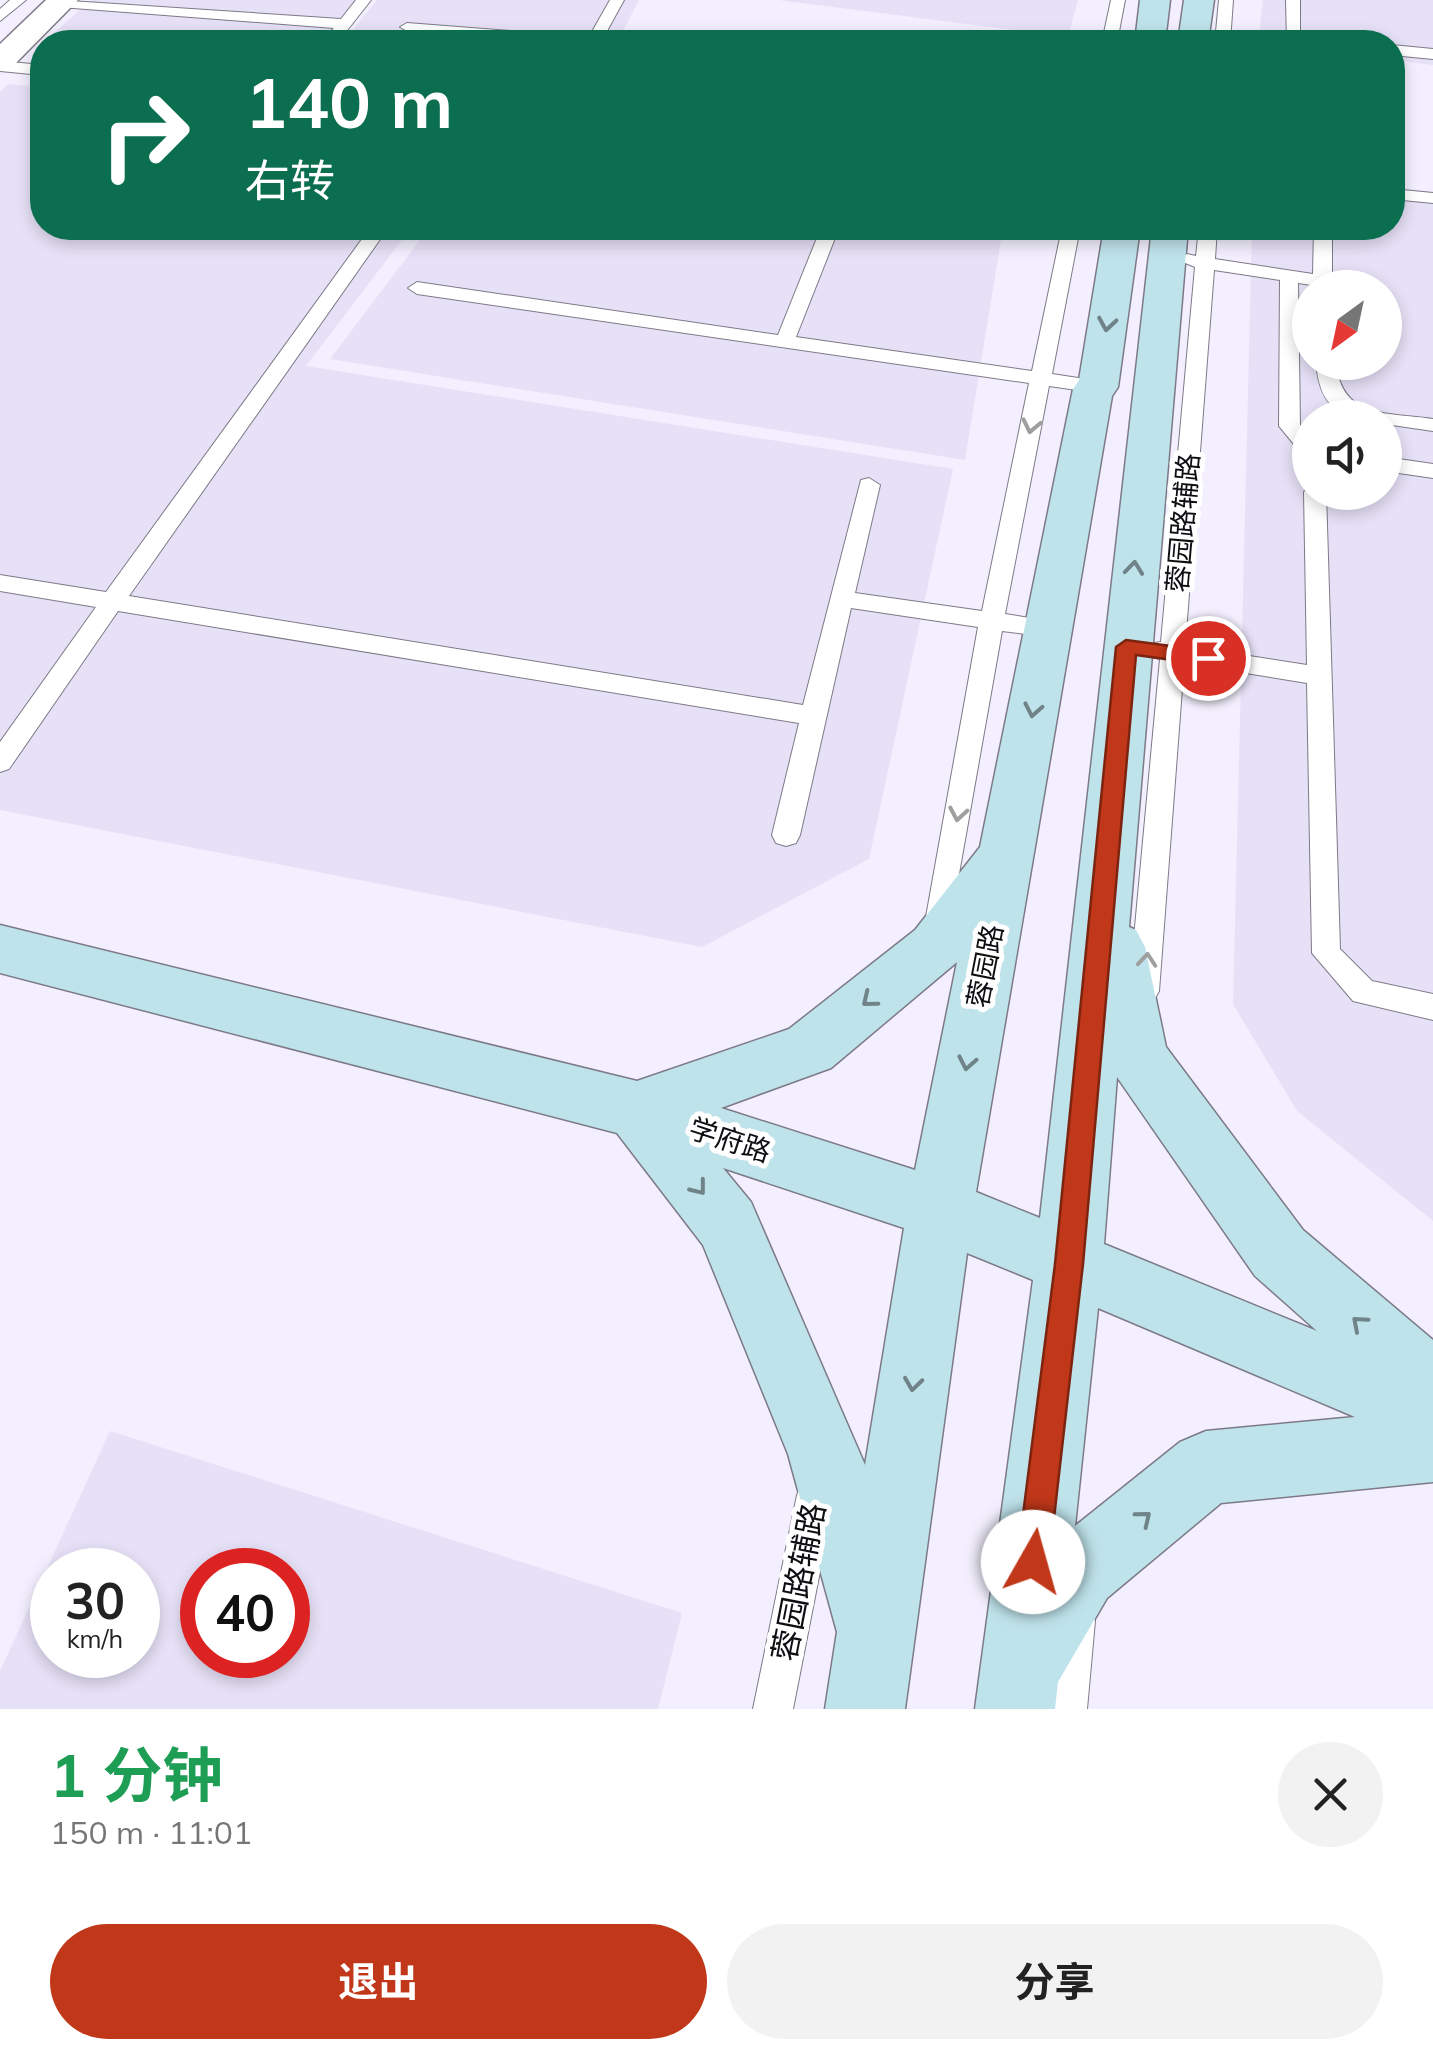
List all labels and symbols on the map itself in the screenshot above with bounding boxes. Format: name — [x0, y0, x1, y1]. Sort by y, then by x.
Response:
north arrow — [1292, 270, 1402, 380]
one-way arrow — [1098, 316, 1119, 332]
one-way arrow — [1022, 417, 1043, 434]
street label: 蓉园路辅路 — [1159, 452, 1206, 594]
one-way arrow — [1123, 559, 1144, 575]
pin — [1166, 616, 1251, 701]
one-way arrow — [1023, 701, 1044, 718]
one-way arrow — [948, 806, 969, 822]
street label: 蓉园路 — [959, 921, 1010, 1010]
one-way arrow — [1135, 952, 1157, 968]
one-way arrow — [862, 988, 880, 1006]
one-way arrow — [957, 1055, 978, 1072]
street label: 学府路 — [685, 1110, 776, 1169]
one-way arrow — [687, 1177, 705, 1195]
one-way arrow — [1352, 1316, 1371, 1334]
one-way arrow — [904, 1376, 925, 1392]
street label: 蓉园路辅路 — [763, 1499, 833, 1664]
position arrow — [981, 1510, 1085, 1614]
one-way arrow — [1133, 1512, 1151, 1530]
speed limit sign: 40 — [180, 1548, 310, 1678]

